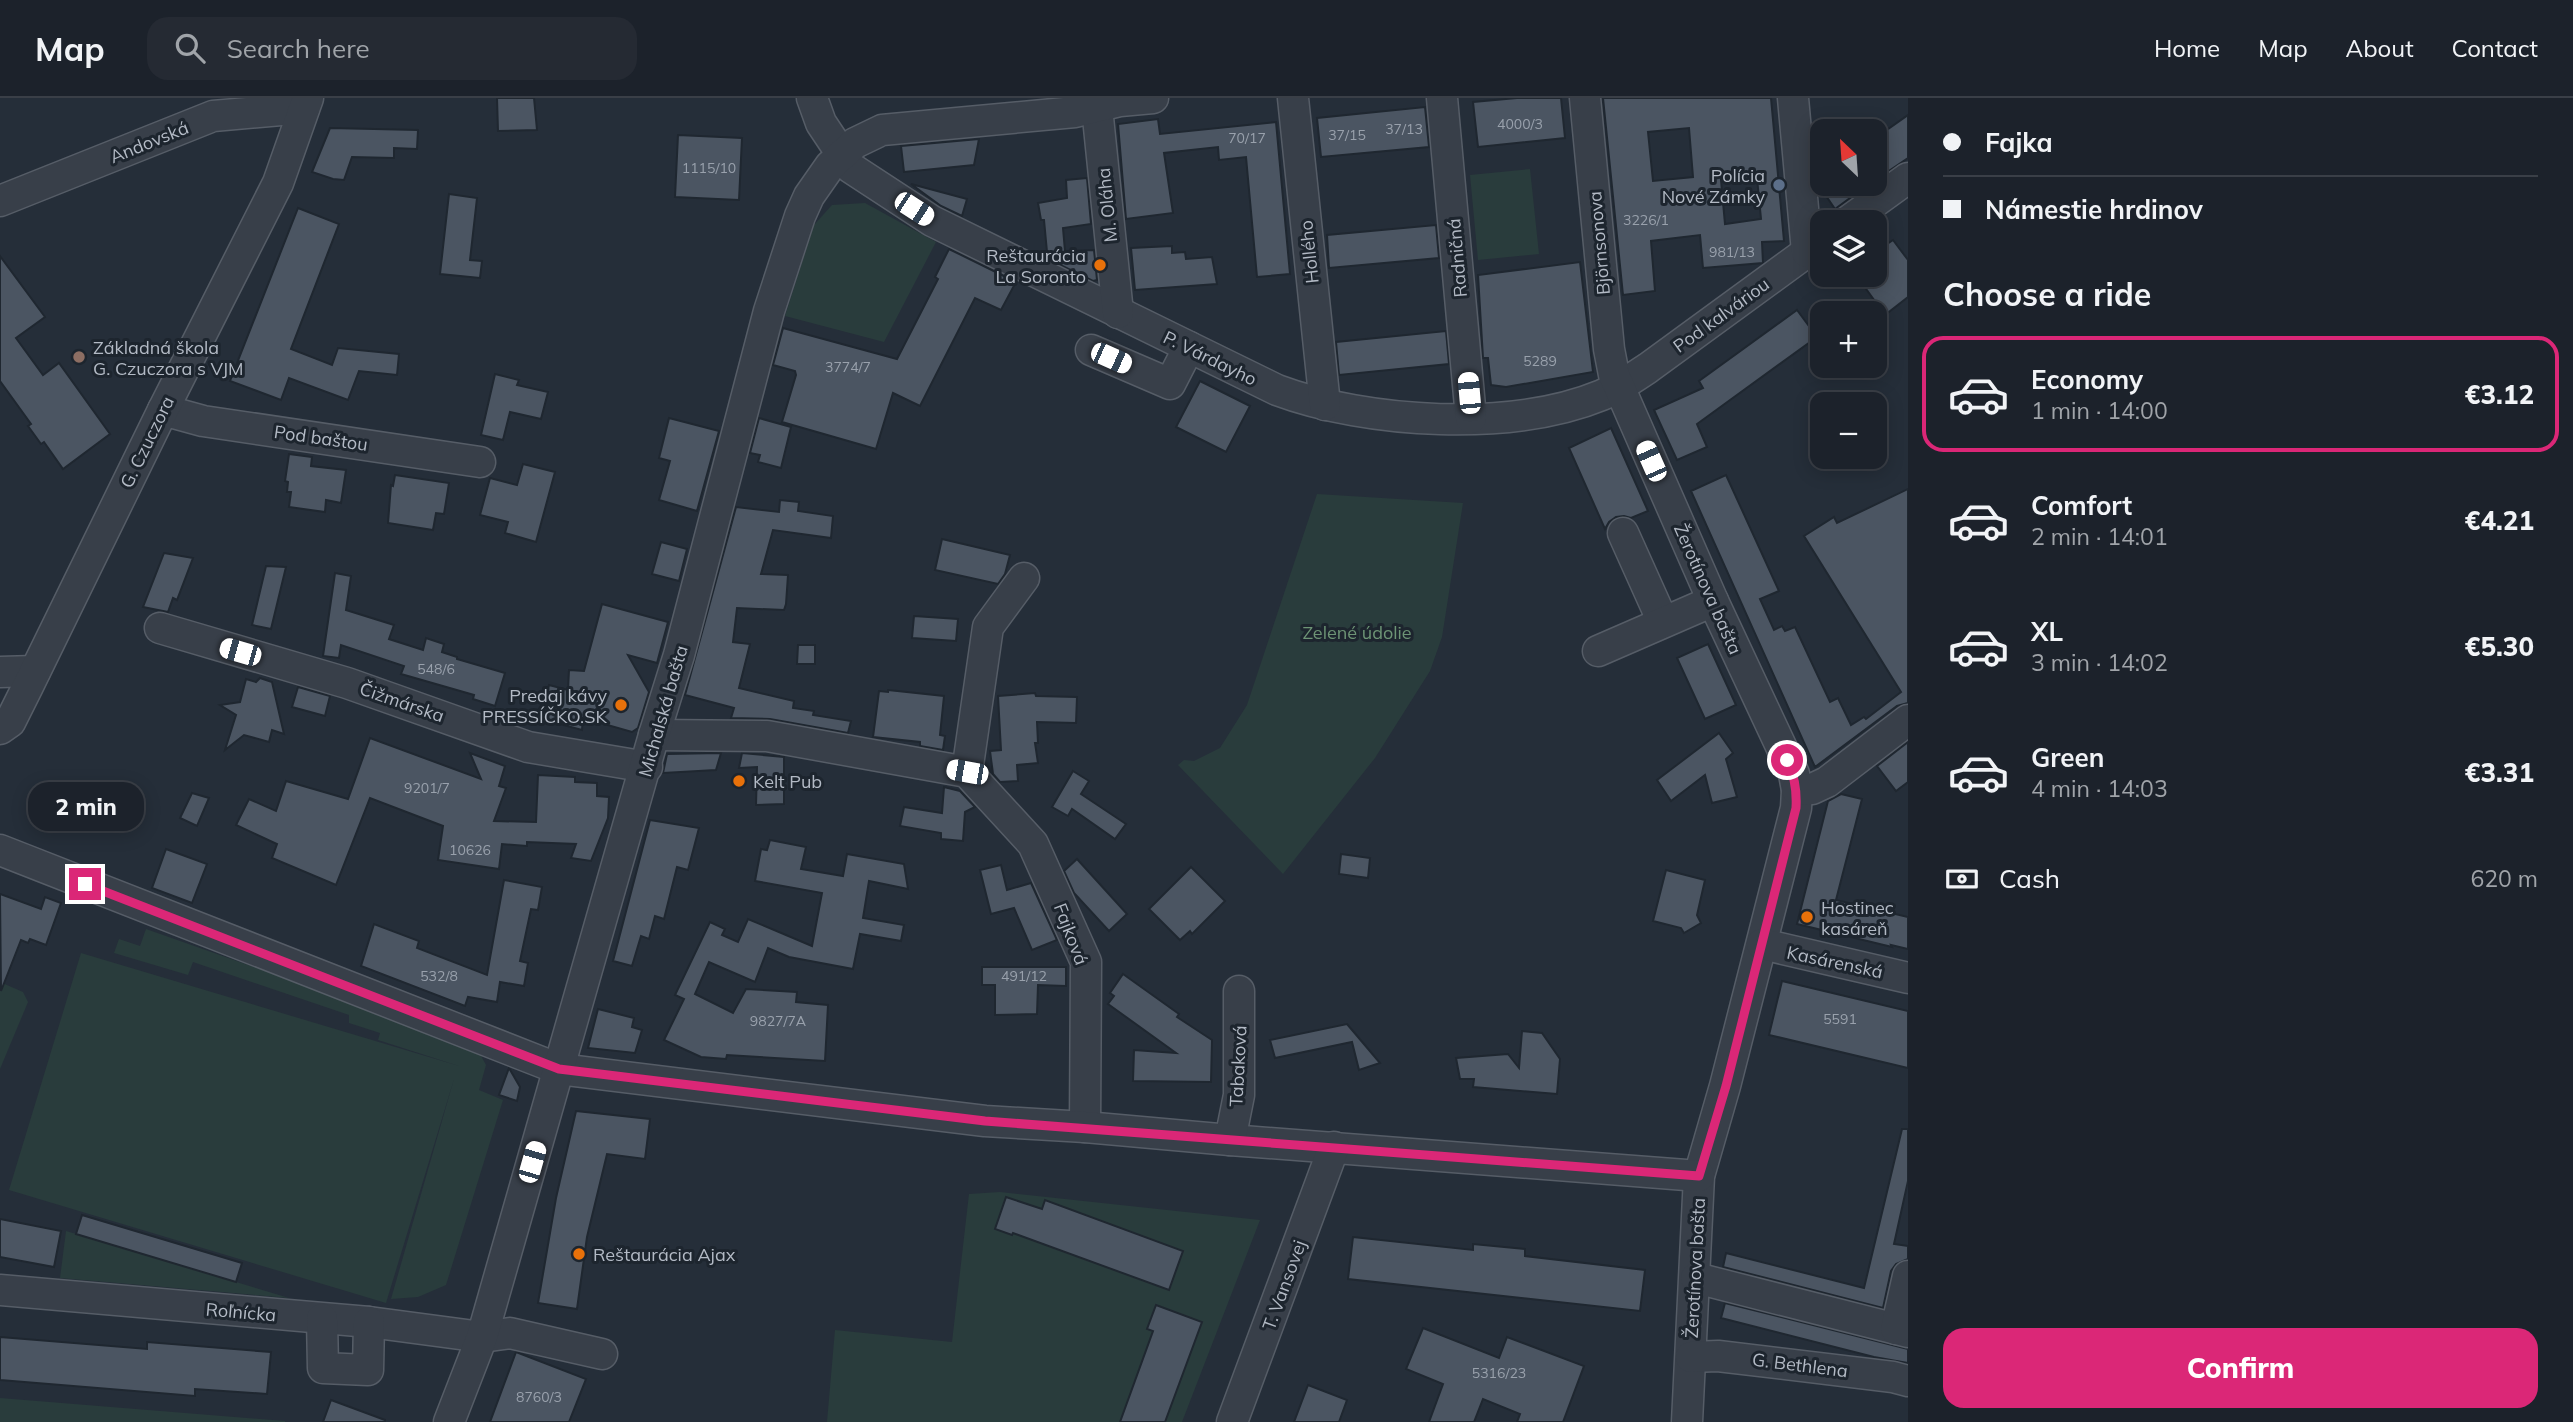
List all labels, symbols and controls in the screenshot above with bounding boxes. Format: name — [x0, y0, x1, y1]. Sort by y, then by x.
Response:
search box — [147, 17, 637, 80]
text: Map — [35, 28, 105, 69]
icon: search — [171, 29, 209, 67]
text: Search here — [227, 32, 370, 65]
text: Home — [2154, 33, 2220, 63]
text: Map — [2258, 33, 2308, 63]
text: About — [2346, 33, 2414, 63]
text: Contact — [2452, 33, 2538, 63]
house number: 4000/3 — [1497, 115, 1543, 133]
street label: Andovská — [106, 116, 192, 168]
north arrow — [1810, 119, 1886, 196]
map controls — [1810, 119, 1887, 469]
house number: 37/13 — [1385, 120, 1423, 138]
house number: 37/15 — [1328, 126, 1366, 144]
text: Fajka — [1985, 126, 2053, 159]
house number: 70/17 — [1228, 129, 1266, 147]
house number: 1115/10 — [682, 159, 736, 177]
place label: Polícia Nové Zámky — [1662, 164, 1765, 208]
street label: M. Oláha — [1092, 167, 1122, 243]
marker: Polícia Nové Zámky — [1771, 177, 1787, 193]
car — [891, 189, 938, 229]
street label: Björnsonova — [1583, 190, 1615, 296]
text: Námestie hrdinov — [1985, 193, 2203, 226]
button: layers — [1810, 210, 1887, 287]
house number: 3226/1 — [1623, 211, 1669, 229]
street label: Radničná — [1442, 218, 1472, 298]
street label: Hollého — [1294, 219, 1324, 285]
house number: 981/13 — [1709, 243, 1755, 261]
place label: Reštaurácia La Soronto — [986, 244, 1086, 288]
marker: Reštaurácia La Soronto — [1092, 257, 1108, 273]
street label: Pod kalváriou — [1668, 272, 1774, 358]
text: Choose a ride — [1943, 274, 2151, 314]
button: + — [1810, 301, 1887, 378]
street label: P. Várdayho — [1159, 325, 1261, 391]
place label: Základná škola G. Czuczora s VJM — [93, 336, 244, 380]
car — [1088, 340, 1135, 376]
marker: Základná škola G. Czuczora s VJM — [71, 349, 87, 365]
house number: 5289 — [1523, 352, 1557, 370]
house number: 3774/7 — [825, 358, 871, 376]
icon: car — [1947, 363, 2010, 426]
text: Economy — [2031, 363, 2143, 396]
car — [1457, 371, 1482, 415]
text: €3.12 — [2465, 378, 2534, 411]
street label: G. Czuczora — [115, 392, 179, 492]
button: − — [1810, 392, 1887, 469]
text: 1 min · 14:00 — [2031, 396, 2168, 425]
street label: Pod baštou — [273, 420, 369, 456]
car — [1633, 438, 1670, 484]
icon: car — [1947, 489, 2010, 552]
text: Comfort — [2031, 489, 2132, 522]
text: €4.21 — [2465, 504, 2534, 537]
street label: Žerotínova bašta — [1669, 520, 1747, 658]
text: 2 min · 14:01 — [2031, 522, 2168, 551]
icon: car — [1947, 615, 2010, 678]
text: XL — [2031, 615, 2063, 648]
park label: Zelené údolie — [1302, 621, 1412, 644]
text: €5.30 — [2465, 630, 2534, 663]
car — [217, 636, 264, 668]
street label: Michalská bašta — [633, 643, 693, 779]
text: 3 min · 14:02 — [2031, 648, 2168, 677]
house number: 548/6 — [417, 660, 455, 678]
street label: Čižmárska — [357, 677, 447, 727]
place label: Predaj kávy PRESSÍČKO.SK — [482, 684, 608, 728]
marker: Predaj kávy PRESSÍČKO.SK — [613, 697, 629, 713]
icon: car — [1947, 741, 2010, 804]
text: Green — [2031, 741, 2104, 774]
route start — [1771, 744, 1803, 776]
text: €3.31 — [2465, 756, 2534, 789]
car — [945, 758, 990, 786]
place label: Kelt Pub — [753, 770, 822, 793]
marker: Kelt Pub — [731, 773, 747, 789]
text: 4 min · 14:03 — [2031, 774, 2168, 803]
house number: 9201/7 — [404, 779, 450, 797]
callout: 2 min — [27, 782, 143, 832]
text: 2 min — [55, 792, 117, 821]
house number: 10626 — [449, 841, 491, 859]
icon: cash — [1943, 860, 1981, 898]
text: Cash — [1999, 862, 2060, 895]
text: 620 m — [2470, 864, 2538, 893]
route end — [69, 868, 101, 900]
place label: Hostinec kasáreň — [1821, 896, 1894, 940]
street label: Fajková — [1049, 900, 1093, 968]
marker: Hostinec kasáreň — [1799, 909, 1815, 925]
street label: Kasárenská — [1785, 941, 1885, 983]
house number: 532/8 — [420, 967, 458, 985]
house number: 491/12 — [1001, 967, 1047, 985]
house number: 5591 — [1823, 1010, 1857, 1028]
house number: 9827/7A — [750, 1012, 807, 1030]
street label: Tabaková — [1224, 1025, 1252, 1107]
car — [517, 1139, 548, 1185]
street label: Žerotínova bašta — [1680, 1197, 1710, 1339]
street label: T. Vansovej — [1257, 1237, 1311, 1333]
place label: Reštaurácia Ajax — [593, 1243, 736, 1266]
marker: Reštaurácia Ajax — [571, 1246, 587, 1262]
street label: Roľnícka — [205, 1297, 277, 1327]
button: Confirm — [1943, 1328, 2538, 1408]
street label: G. Bethlena — [1751, 1348, 1849, 1382]
house number: 5316/23 — [1472, 1364, 1526, 1382]
house number: 8760/3 — [516, 1388, 562, 1406]

